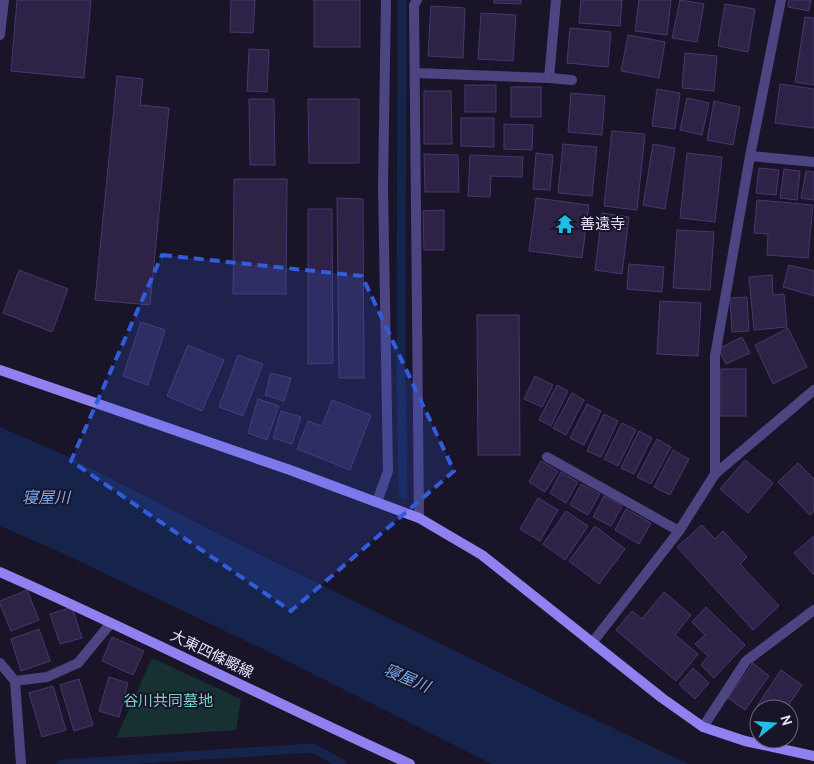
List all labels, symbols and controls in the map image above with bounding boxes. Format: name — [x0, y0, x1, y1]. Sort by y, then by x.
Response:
temple icon: 善遠寺 — [554, 213, 576, 235]
place label: 善遠寺 — [580, 215, 625, 233]
water label: 寝屋川 — [22, 488, 72, 507]
street label: 大東四條畷線 — [168, 626, 256, 682]
water label: 寝屋川 — [381, 660, 435, 697]
park label: 谷川共同墓地 — [123, 692, 213, 710]
north arrow — [749, 699, 799, 749]
text: N — [776, 713, 796, 728]

